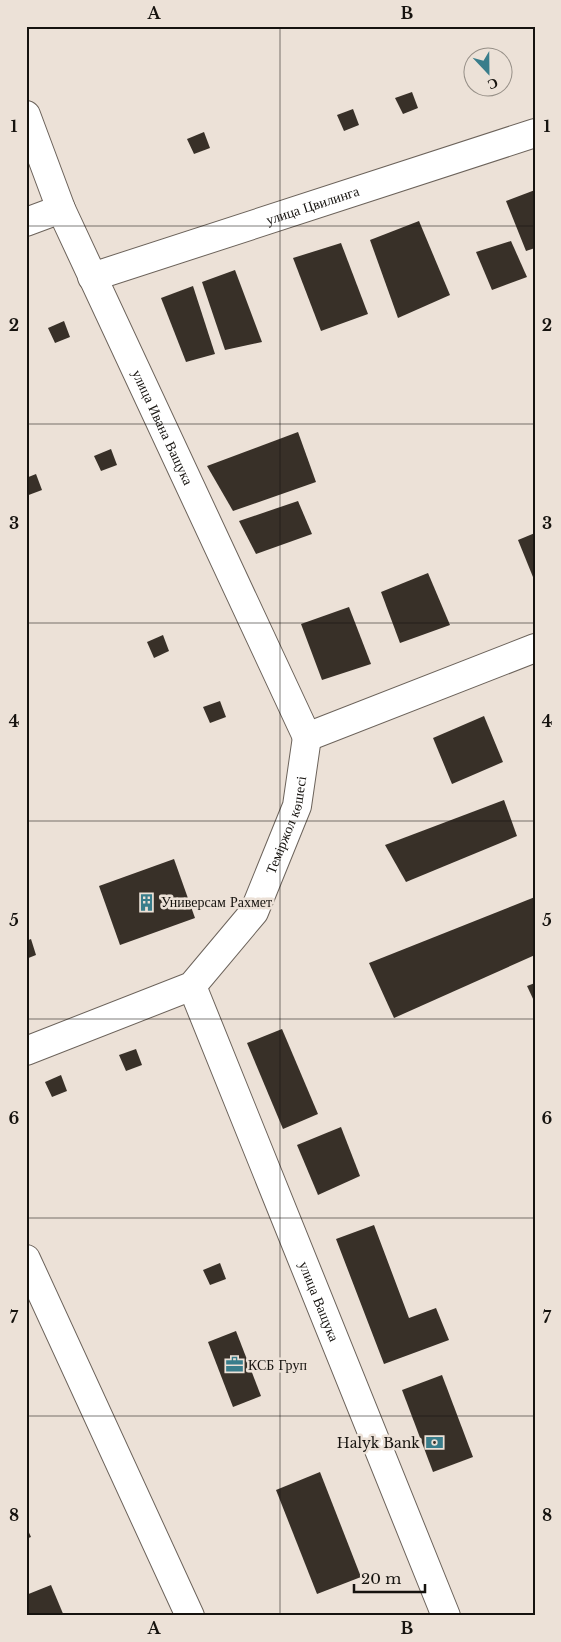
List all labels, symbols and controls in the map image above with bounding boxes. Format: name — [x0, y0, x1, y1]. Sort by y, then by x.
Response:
text: A — [147, 3, 162, 23]
text: B — [401, 3, 414, 23]
north arrow — [464, 48, 514, 98]
text: С — [485, 74, 501, 94]
text: 1 — [11, 116, 18, 136]
text: 1 — [544, 116, 551, 136]
street label: улица Цвилинга — [264, 182, 362, 229]
text: 2 — [9, 315, 19, 335]
text: 2 — [542, 315, 552, 335]
street label: улица Ивана Ващука — [128, 367, 198, 488]
text: 3 — [9, 513, 19, 533]
text: 3 — [542, 513, 552, 533]
text: 4 — [9, 711, 19, 731]
text: 4 — [542, 711, 552, 731]
street label: Теміржол көшесі — [261, 775, 310, 876]
building icon: Универсам Рахмет — [137, 892, 157, 912]
place label: Универсам Рахмет — [161, 893, 272, 911]
text: 5 — [9, 910, 19, 930]
text: 5 — [542, 910, 552, 930]
text: 6 — [9, 1108, 20, 1128]
text: 6 — [542, 1108, 553, 1128]
street label: улица Ващука — [295, 1259, 344, 1345]
text: 7 — [10, 1307, 19, 1327]
text: 7 — [543, 1307, 552, 1327]
office icon: КСБ Груп — [224, 1355, 244, 1375]
place label: КСБ Груп — [248, 1356, 307, 1374]
bank icon: Halyk Bank — [424, 1433, 444, 1453]
place label: Halyk Bank — [337, 1434, 420, 1452]
text: 8 — [9, 1505, 19, 1525]
text: 8 — [542, 1505, 552, 1525]
scale bar — [354, 1562, 425, 1594]
text: 20 m — [361, 1569, 401, 1588]
text: A — [147, 1618, 162, 1638]
text: B — [401, 1618, 414, 1638]

